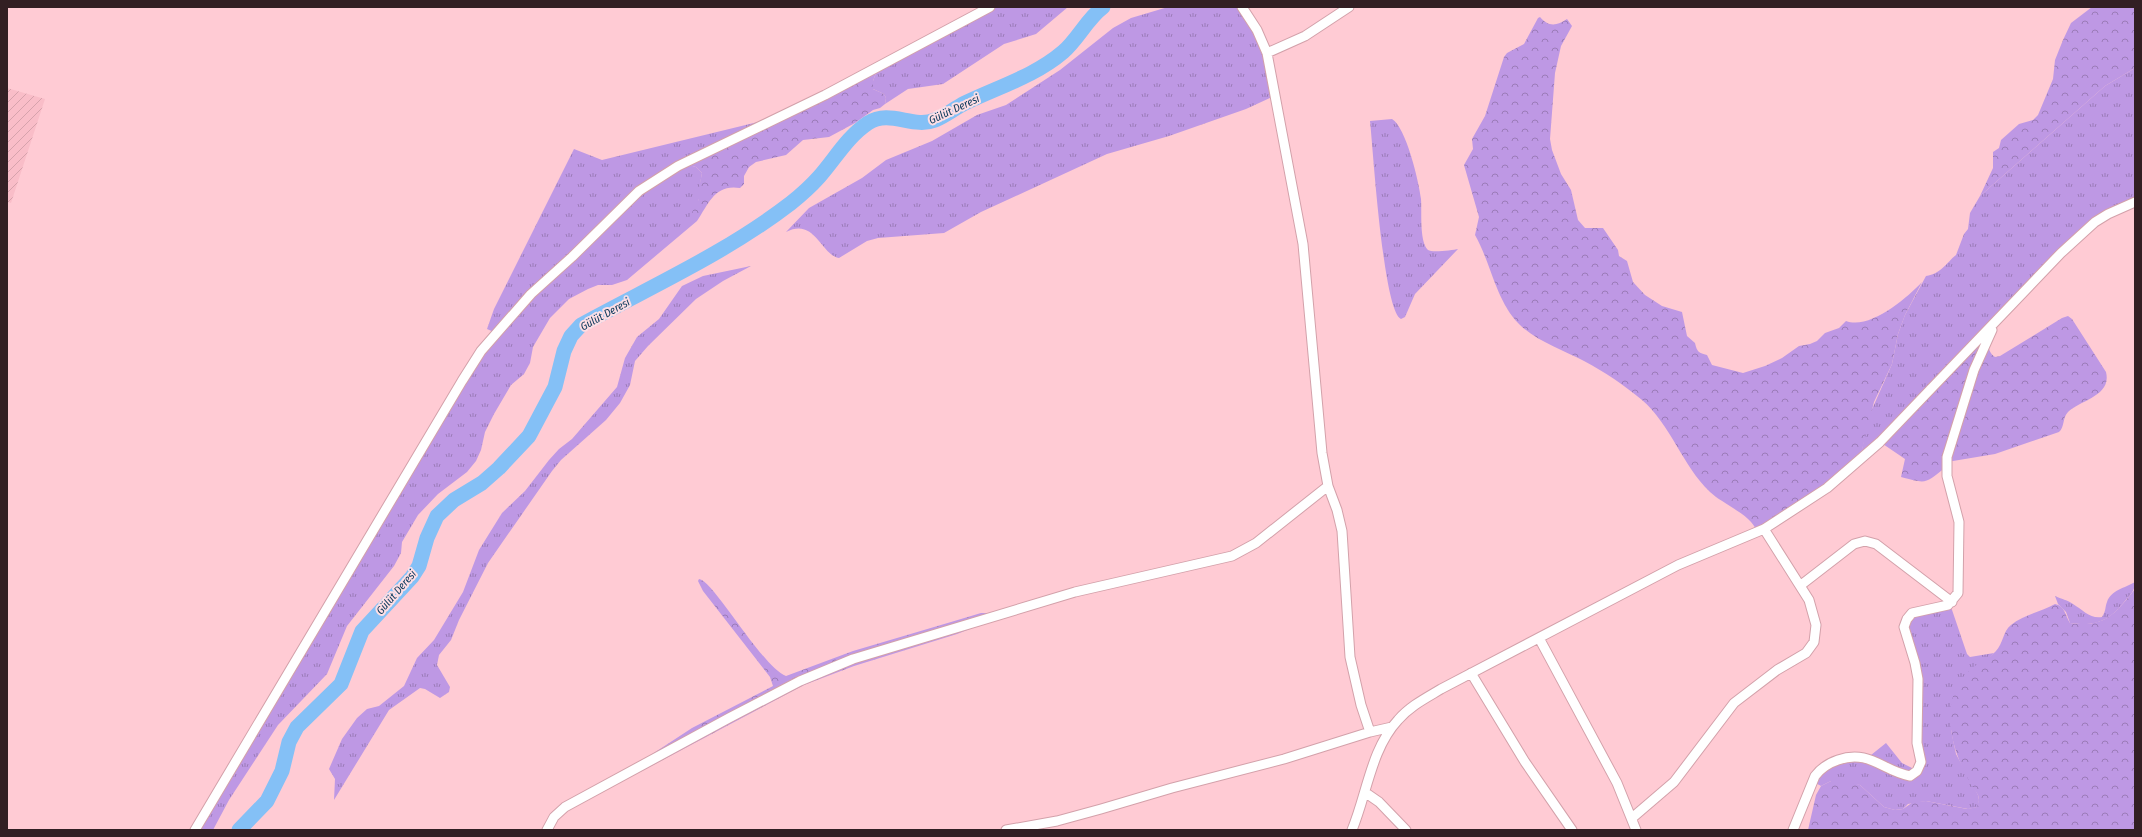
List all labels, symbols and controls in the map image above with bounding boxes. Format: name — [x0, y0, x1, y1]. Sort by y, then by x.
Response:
water label: Gülüt Deresi — [927, 92, 982, 127]
water label: Gülüt Deresi — [578, 295, 632, 333]
water label: Gülüt Deresi — [374, 567, 419, 617]

